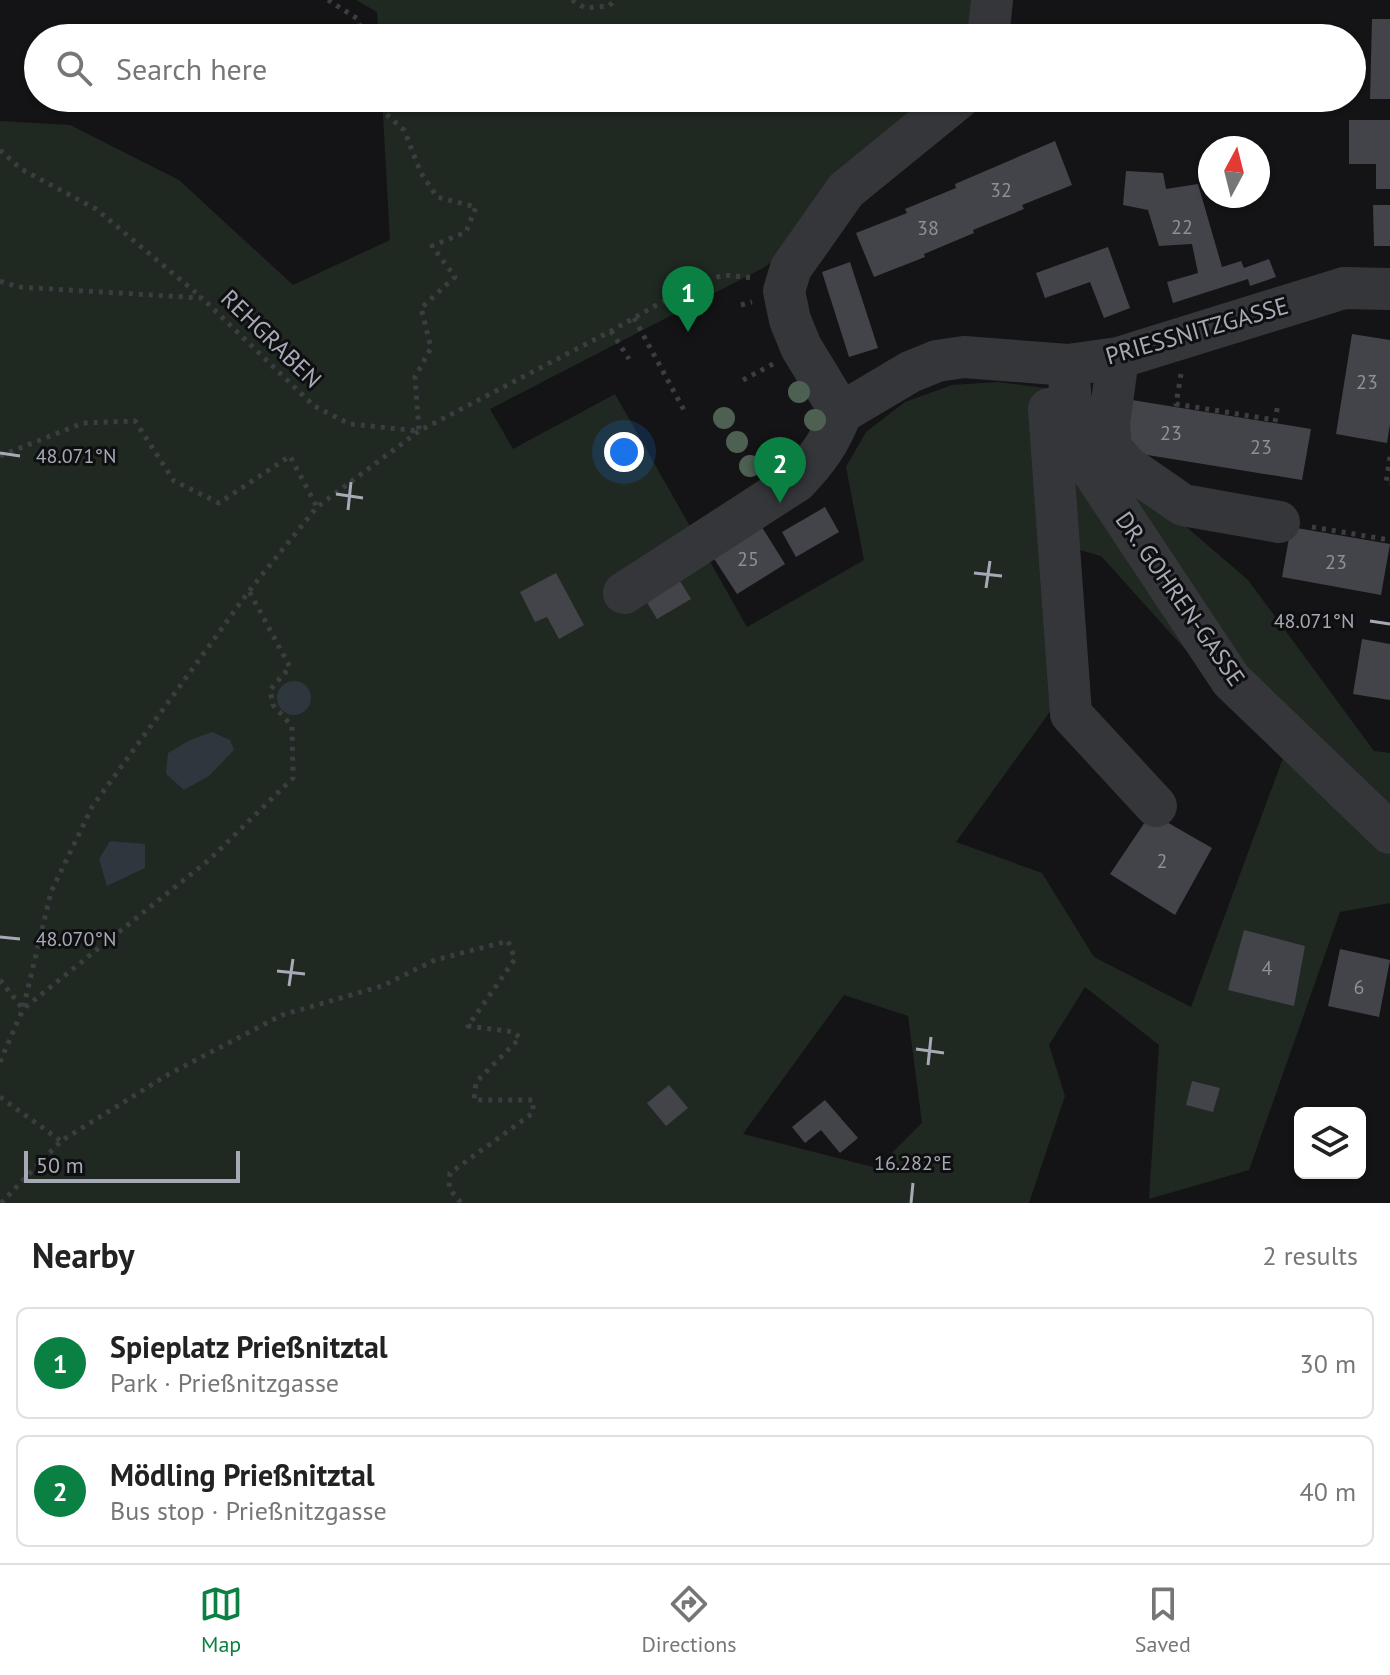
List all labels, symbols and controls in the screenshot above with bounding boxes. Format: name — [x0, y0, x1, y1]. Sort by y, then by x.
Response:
search box — [24, 24, 1366, 112]
icon: search — [52, 46, 96, 90]
text: Search here — [116, 49, 267, 88]
north arrow — [1198, 136, 1270, 208]
house number: 32 — [990, 177, 1012, 203]
house number: 22 — [1171, 214, 1193, 240]
house number: 38 — [917, 215, 939, 241]
pin: 1 — [662, 266, 714, 332]
street label: REHGRABEN — [214, 283, 328, 394]
street label: PRIESSNITZGASSE — [1102, 290, 1292, 371]
house number: 23 — [1356, 369, 1378, 395]
house number: 23 — [1160, 420, 1182, 446]
your location — [604, 432, 644, 472]
house number: 23 — [1250, 434, 1272, 460]
pin: 2 — [754, 437, 806, 503]
text: 48.071°N — [36, 443, 116, 469]
street label: DR. GOHREN-GASSE — [1109, 505, 1252, 692]
house number: 25 — [737, 546, 759, 572]
house number: 23 — [1325, 549, 1347, 575]
text: 48.071°N — [1274, 608, 1354, 634]
house number: 2 — [1157, 848, 1167, 874]
text: 48.070°N — [36, 926, 116, 952]
house number: 4 — [1262, 955, 1273, 981]
house number: 6 — [1354, 974, 1364, 1000]
map controls — [1294, 1107, 1366, 1179]
button: layers — [1294, 1107, 1366, 1179]
scale bar — [24, 1147, 240, 1183]
text: 16.282°E — [874, 1150, 952, 1176]
text: 50 m — [36, 1151, 84, 1179]
text: Nearby — [32, 1233, 134, 1277]
text: 2 results — [1263, 1239, 1358, 1272]
text: Spieplatz Prießnitztal — [110, 1327, 388, 1366]
text: 1 — [53, 1347, 67, 1380]
text: 30 m — [1300, 1347, 1356, 1380]
text: Park · Prießnitzgasse — [110, 1366, 339, 1399]
text: Mödling Prießnitztal — [110, 1455, 375, 1494]
text: 2 — [53, 1475, 67, 1508]
text: 40 m — [1300, 1475, 1356, 1508]
text: Bus stop · Prießnitzgasse — [110, 1494, 387, 1527]
tab: Map — [199, 1582, 243, 1658]
tab: Directions — [641, 1582, 737, 1658]
tab: Saved — [1135, 1582, 1191, 1658]

